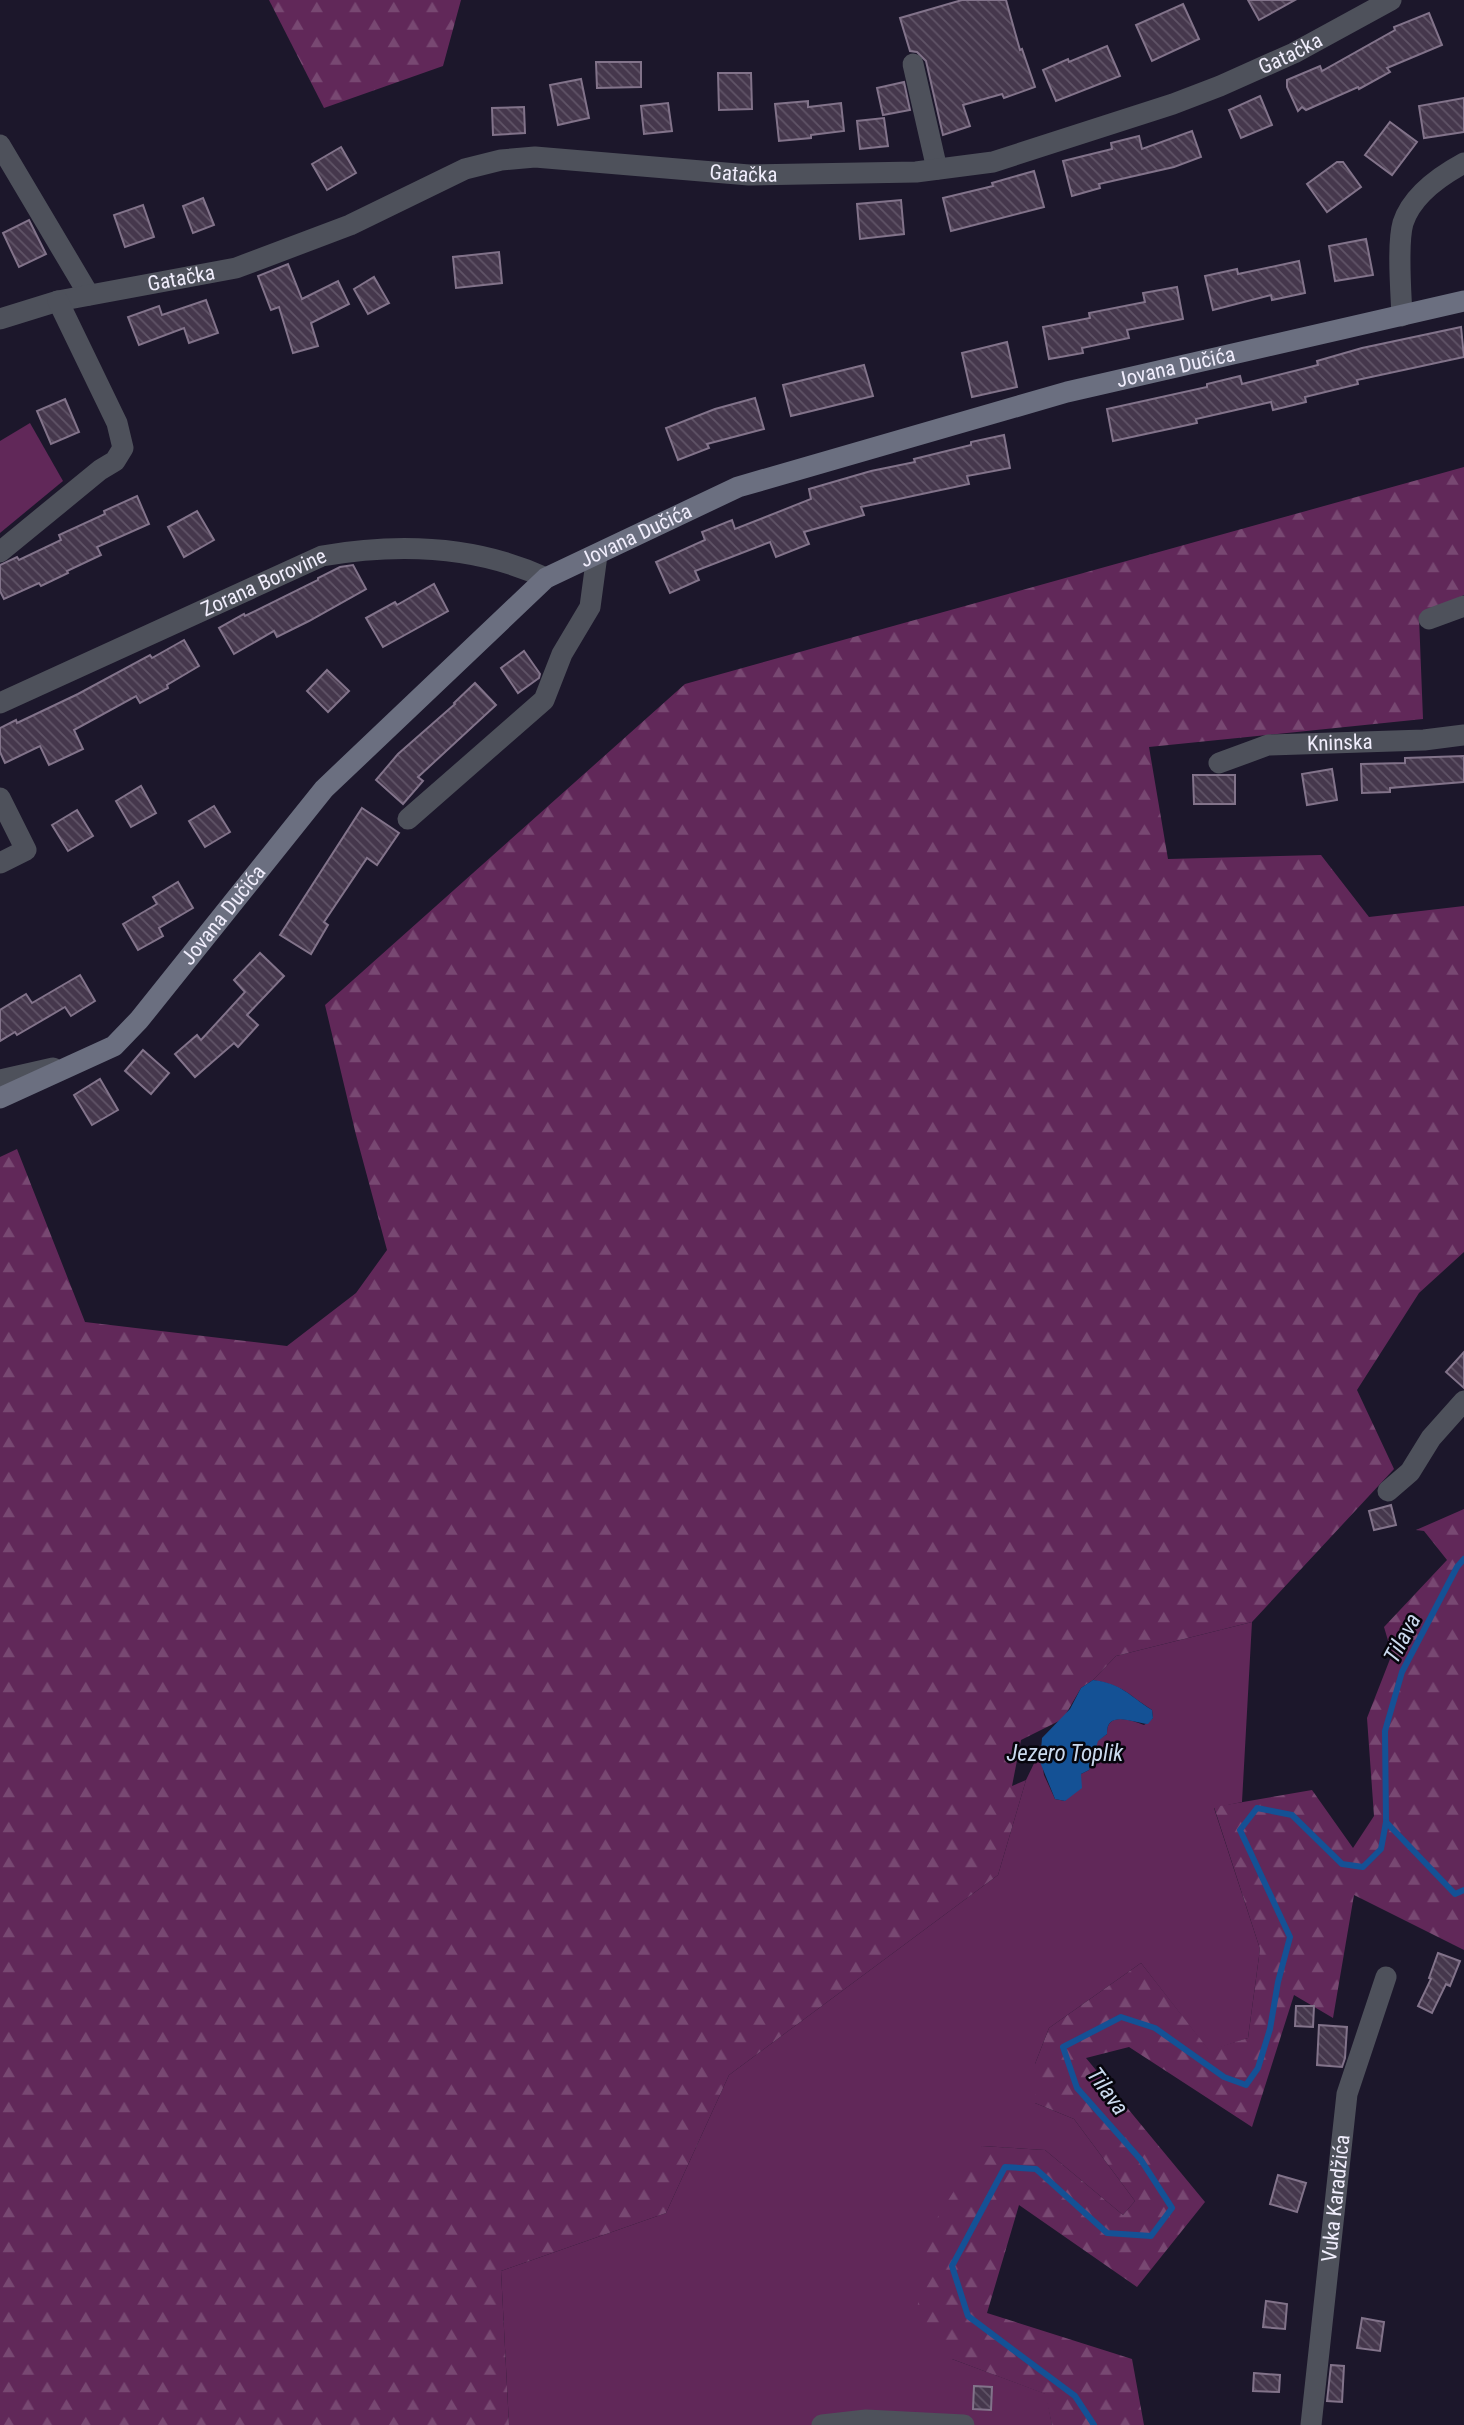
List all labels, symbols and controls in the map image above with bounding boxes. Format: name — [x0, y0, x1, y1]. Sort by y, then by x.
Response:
street label: Gatačka — [1255, 28, 1326, 79]
street label: Gatačka — [709, 160, 778, 187]
street label: Gatačka — [146, 260, 217, 296]
street label: Jovana Dučića — [1114, 342, 1237, 392]
street label: Jovana Dučića — [576, 499, 696, 572]
street label: Zorana Borovine — [197, 544, 330, 621]
street label: Kninska — [1307, 730, 1373, 756]
street label: Jovana Dučića — [176, 860, 270, 970]
water label: Tilava — [1378, 1609, 1427, 1668]
water label: Jezero Toplik — [1007, 1740, 1124, 1767]
water label: Tilava — [1081, 2062, 1134, 2120]
street label: Vuka Karadžića — [1317, 2133, 1354, 2263]

